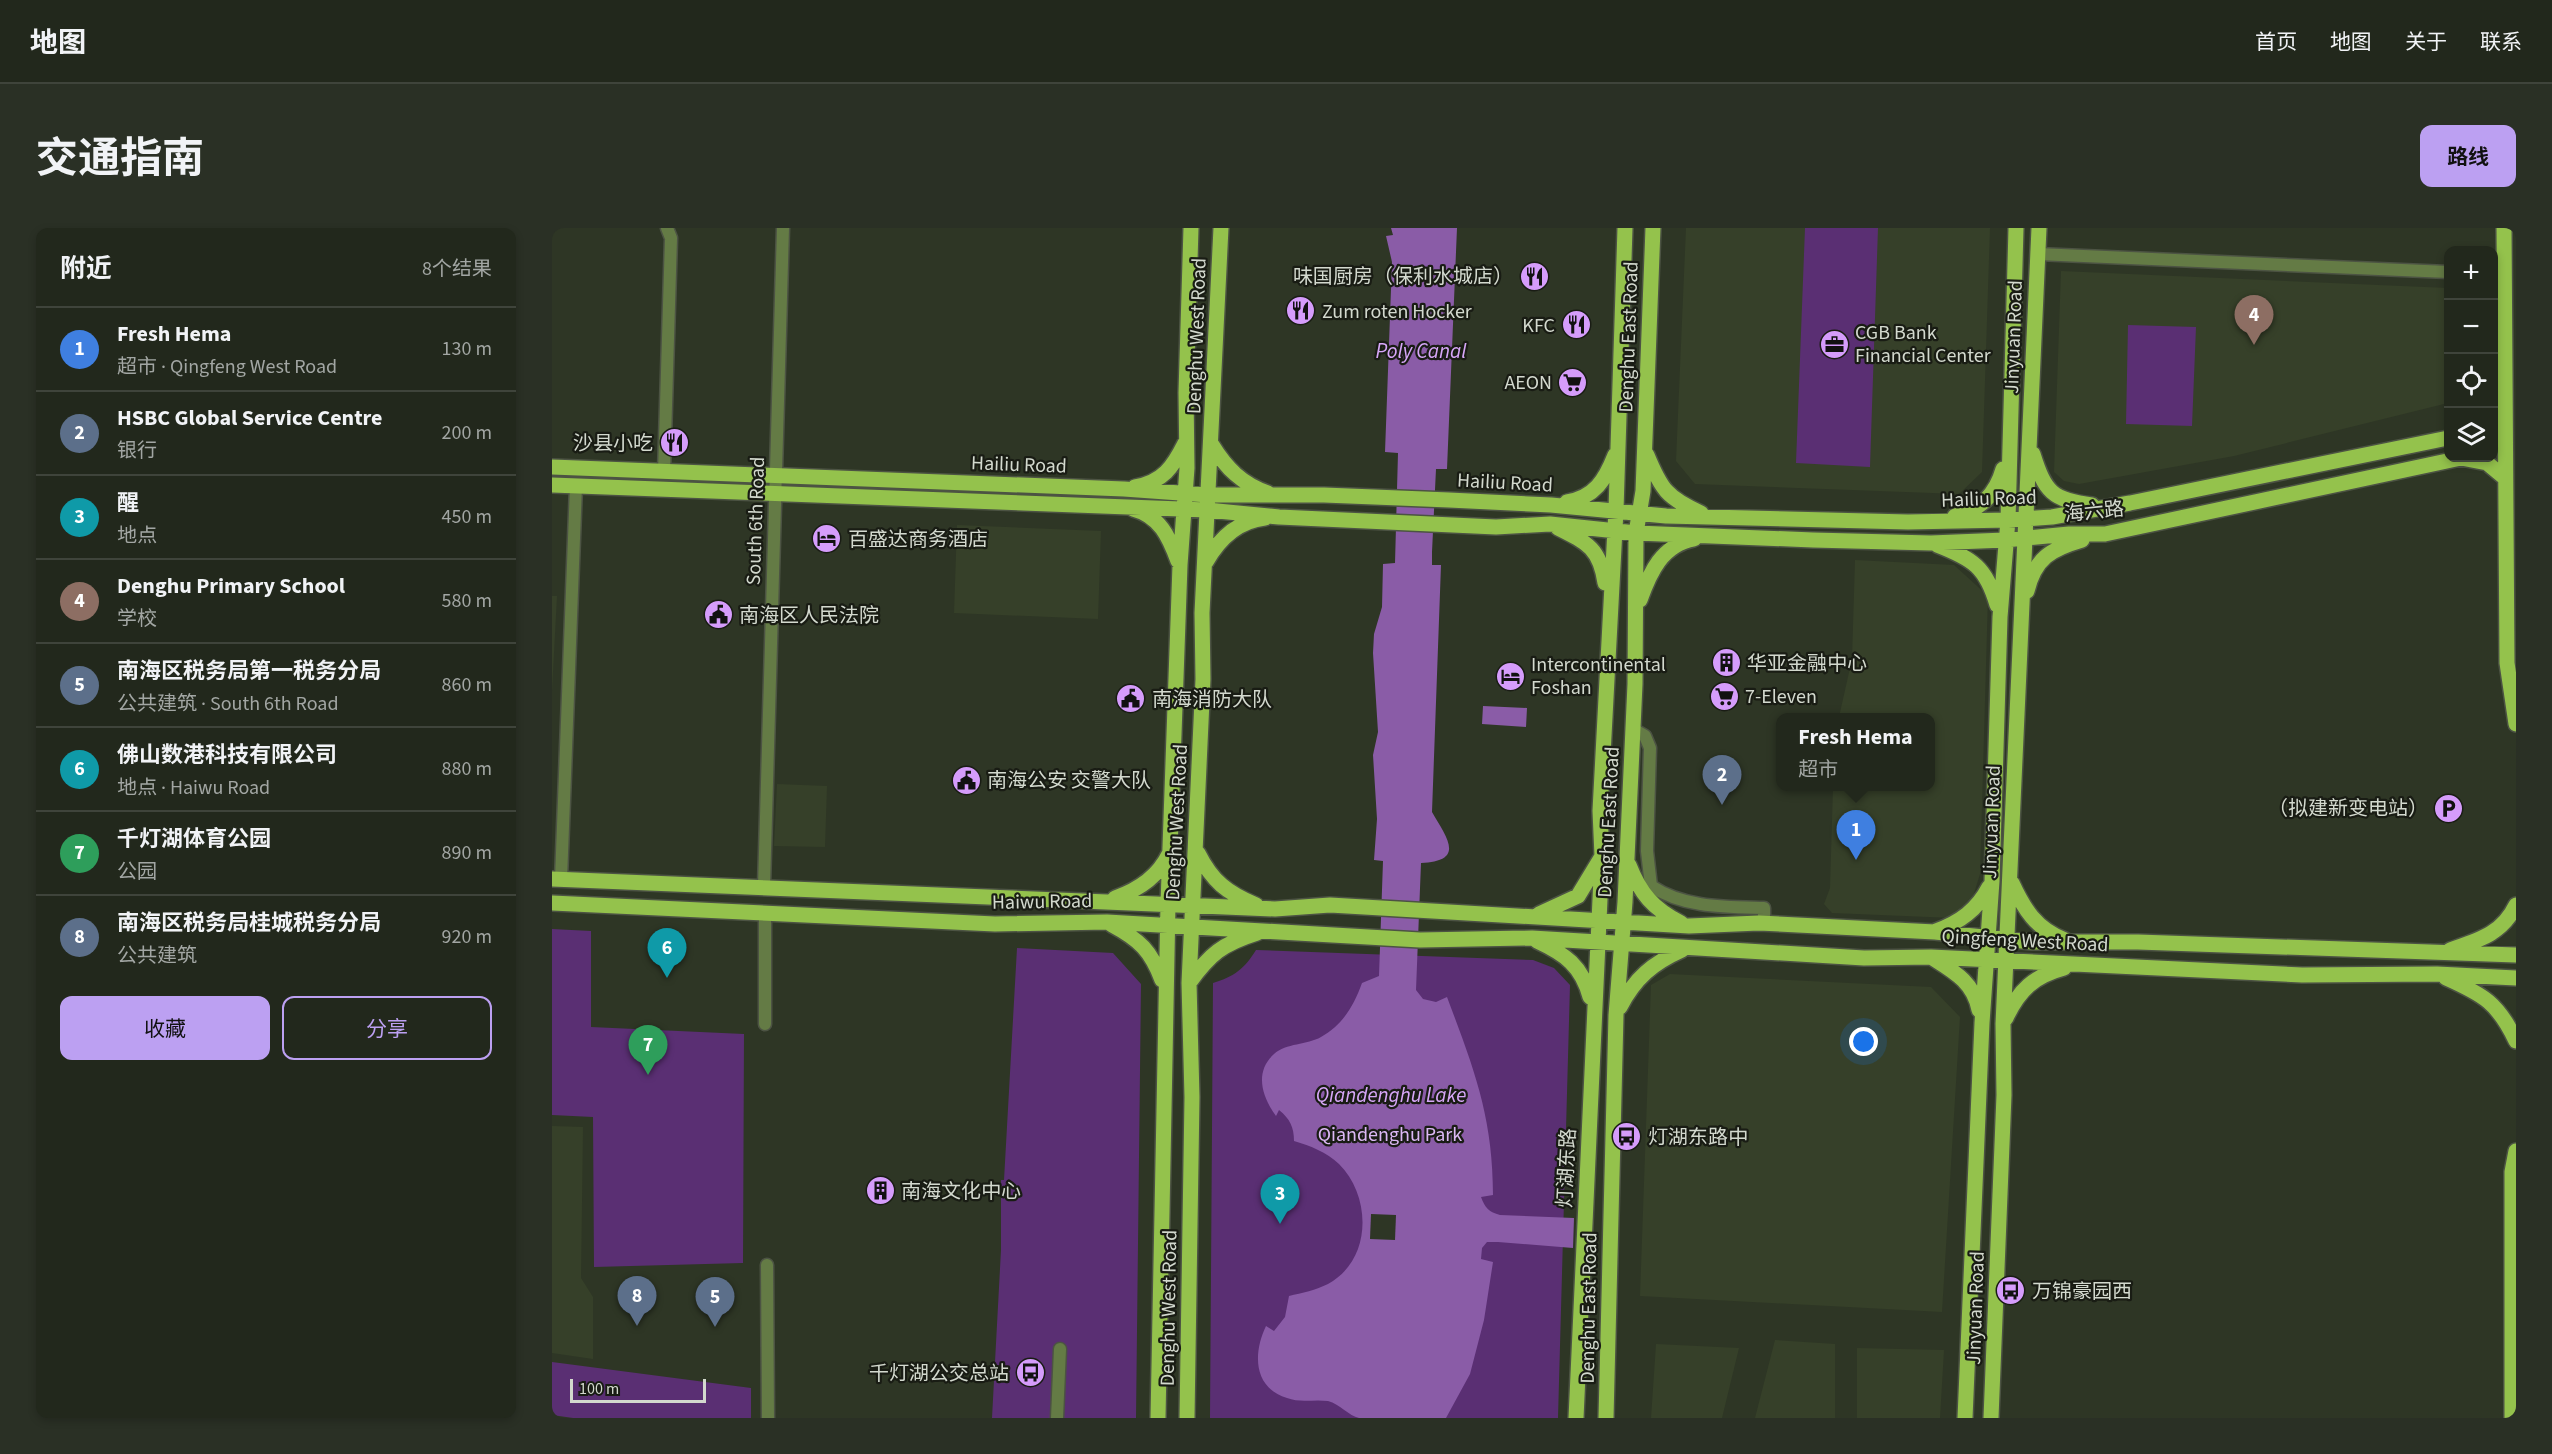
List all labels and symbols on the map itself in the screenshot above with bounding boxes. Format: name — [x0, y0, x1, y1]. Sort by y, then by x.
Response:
street label: Denghu West Road — [1180, 257, 1214, 415]
restaurant icon: 味国厨房（保利水城店） — [1518, 260, 1550, 292]
street label: Denghu East Road — [1612, 261, 1646, 413]
place label: 味国厨房（保利水城店） — [1293, 263, 1513, 291]
street label: Jinyuan Road — [1998, 280, 2030, 394]
restaurant icon: Zum roten Hocker — [1285, 295, 1317, 327]
pin: 4 — [2234, 296, 2274, 345]
place label: Zum roten Hocker — [1322, 298, 1472, 326]
restaurant icon: KFC — [1560, 309, 1592, 341]
place label: KFC — [1522, 312, 1555, 340]
place label: CGB Bank Financial Center — [1855, 319, 1991, 370]
office icon: CGB Bank Financial Center — [1818, 328, 1850, 360]
water label: Poly Canal — [1375, 336, 1467, 366]
supermarket icon: AEON — [1557, 366, 1589, 398]
place label: AEON — [1504, 369, 1552, 397]
restaurant icon: 沙县小吃 — [658, 427, 690, 459]
place label: 沙县小吃 — [573, 430, 653, 458]
street label: Hailiu Road — [971, 449, 1067, 481]
street label: South 6th Road — [740, 456, 772, 586]
street label: Hailiu Road — [1456, 467, 1554, 499]
street label: Hailiu Road — [1941, 483, 2037, 515]
street label: 海六路 — [2063, 495, 2125, 529]
hotel icon: 百盛达商务酒店 — [811, 523, 843, 555]
place label: 百盛达商务酒店 — [848, 526, 988, 554]
public building icon: 南海区人民法院 — [702, 599, 734, 631]
place label: 南海区人民法院 — [739, 602, 879, 630]
building icon: 华亚金融中心 — [1710, 647, 1742, 679]
place label: 华亚金融中心 — [1747, 650, 1867, 678]
place label: Intercontinental Foshan — [1531, 651, 1666, 702]
hotel icon: Intercontinental Foshan — [1494, 660, 1526, 692]
supermarket icon: 7-Eleven — [1708, 680, 1740, 712]
public building icon: 南海消防大队 — [1115, 683, 1147, 715]
place label: 7-Eleven — [1745, 683, 1817, 711]
place label: 南海消防大队 — [1152, 686, 1272, 714]
street label: Denghu West Road — [1159, 743, 1195, 901]
street label: Denghu East Road — [1591, 746, 1627, 898]
pin: 2 — [1702, 756, 1742, 805]
public building icon: 南海公安 交警大队 — [950, 764, 982, 796]
street label: Jinyuan Road — [1976, 765, 2008, 879]
place label: 南海公安 交警大队 — [987, 767, 1151, 795]
parking icon: （拟建新变电站） — [2433, 792, 2465, 824]
place label: （拟建新变电站） — [2268, 795, 2428, 823]
pin: 1 — [1836, 810, 1876, 860]
street label: Haiwu Road — [992, 887, 1092, 917]
street label: Qingfeng West Road — [1941, 923, 2109, 959]
pin: 6 — [648, 928, 686, 978]
pin: 7 — [628, 1026, 668, 1075]
your location — [1849, 1027, 1878, 1056]
water label: Qiandenghu Lake — [1316, 1080, 1466, 1110]
park label: Qiandenghu Park — [1318, 1121, 1462, 1149]
bus stop icon: 灯湖东路中 — [1611, 1121, 1643, 1153]
place label: 灯湖东路中 — [1648, 1124, 1748, 1152]
street label: 灯湖东路 — [1551, 1127, 1583, 1209]
pin: 3 — [1260, 1174, 1300, 1224]
building icon: 南海文化中心 — [864, 1175, 896, 1207]
place label: 南海文化中心 — [901, 1178, 1021, 1206]
street label: Denghu West Road — [1154, 1230, 1184, 1386]
street label: Denghu East Road — [1574, 1232, 1604, 1384]
street label: Jinyuan Road — [1960, 1251, 1992, 1365]
bus stop icon: 万锦豪园西 — [1995, 1275, 2027, 1307]
pin: 8 — [618, 1276, 656, 1326]
pin: 5 — [696, 1278, 734, 1327]
place label: 万锦豪园西 — [2032, 1278, 2132, 1306]
bus stop icon: 千灯湖公交总站 — [1014, 1357, 1046, 1389]
place label: 千灯湖公交总站 — [869, 1360, 1009, 1388]
scale bar — [570, 1376, 706, 1404]

